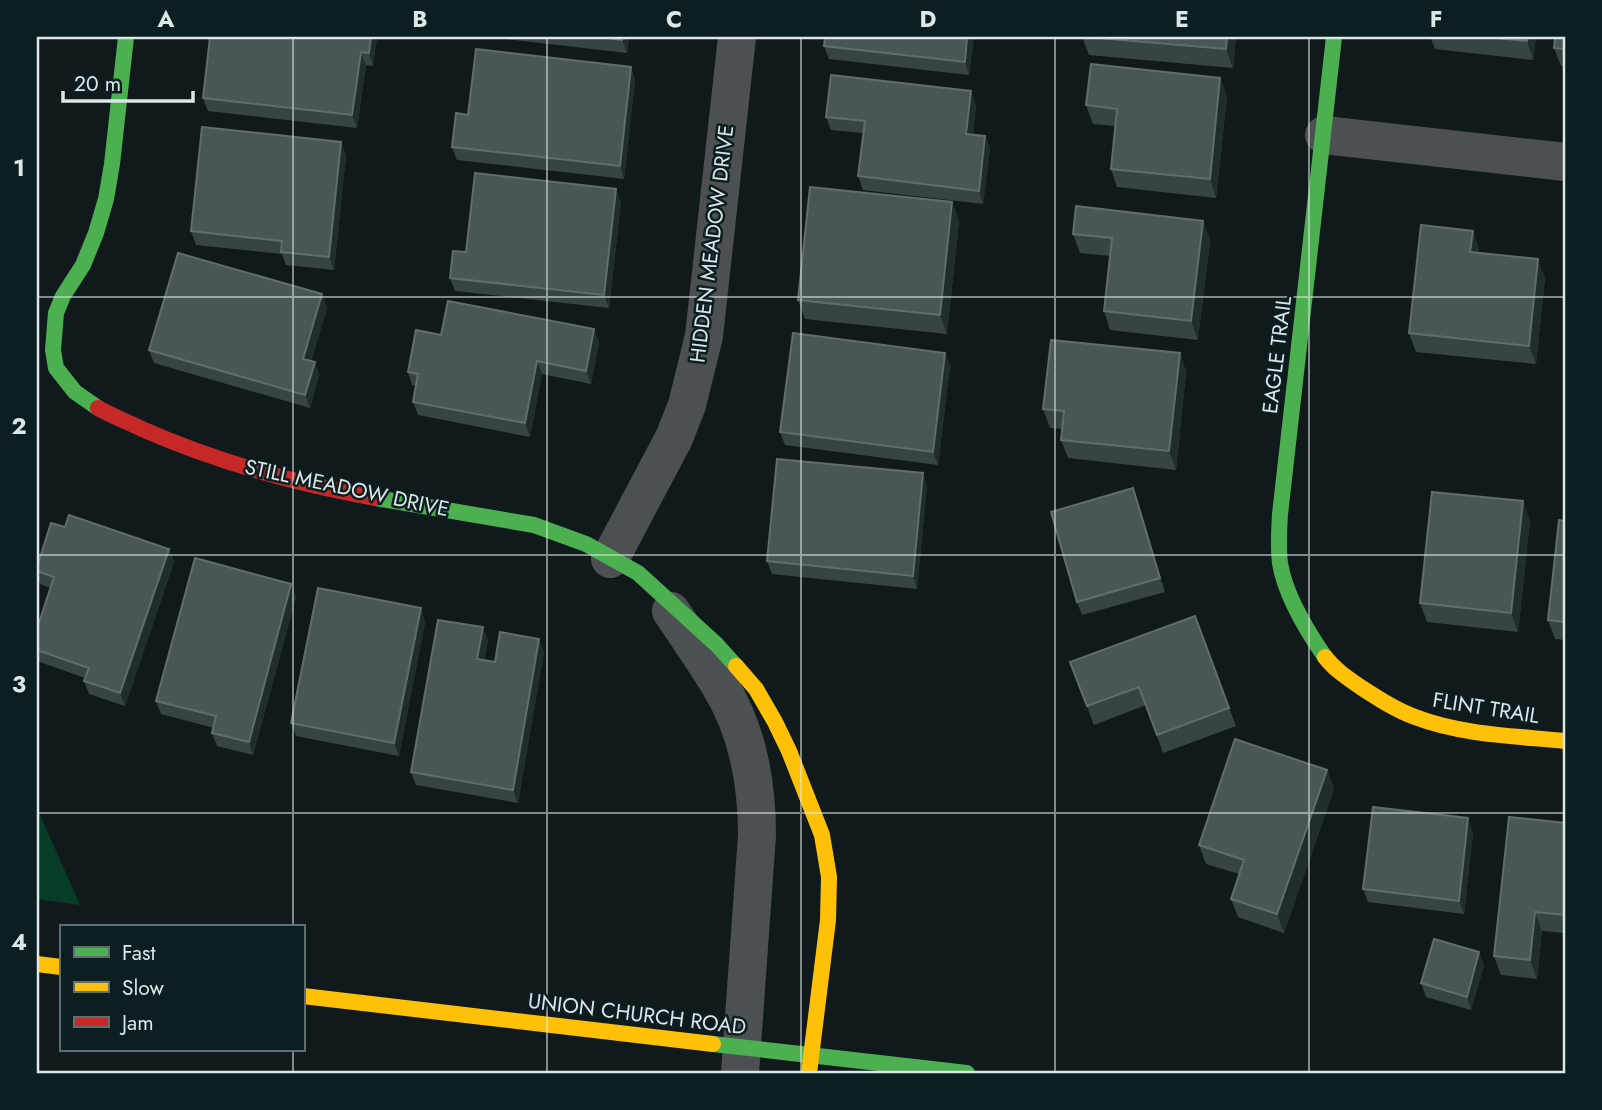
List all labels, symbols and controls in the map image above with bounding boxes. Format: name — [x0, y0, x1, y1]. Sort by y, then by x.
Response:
text: A — [157, 2, 175, 36]
text: B — [412, 2, 428, 36]
text: C — [666, 2, 682, 36]
text: D — [920, 2, 937, 36]
text: E — [1175, 2, 1189, 36]
text: F — [1430, 2, 1442, 36]
scale bar — [63, 60, 192, 104]
text: 20 m — [74, 69, 121, 99]
street label: HIDDEN MEADOW DRIVE — [683, 123, 741, 365]
text: 1 — [13, 151, 25, 185]
street label: EAGLE TRAIL — [1255, 294, 1299, 416]
text: 2 — [11, 409, 27, 443]
street label: STILL MEADOW DRIVE — [242, 452, 452, 524]
text: 3 — [12, 667, 26, 701]
street label: FLINT TRAIL — [1431, 685, 1542, 731]
text: 4 — [11, 925, 27, 959]
legend — [60, 925, 304, 1050]
text: Fast — [122, 938, 155, 968]
text: Slow — [122, 973, 164, 1003]
street label: UNION CHURCH ROAD — [526, 986, 748, 1042]
text: Jam — [119, 1008, 154, 1038]

